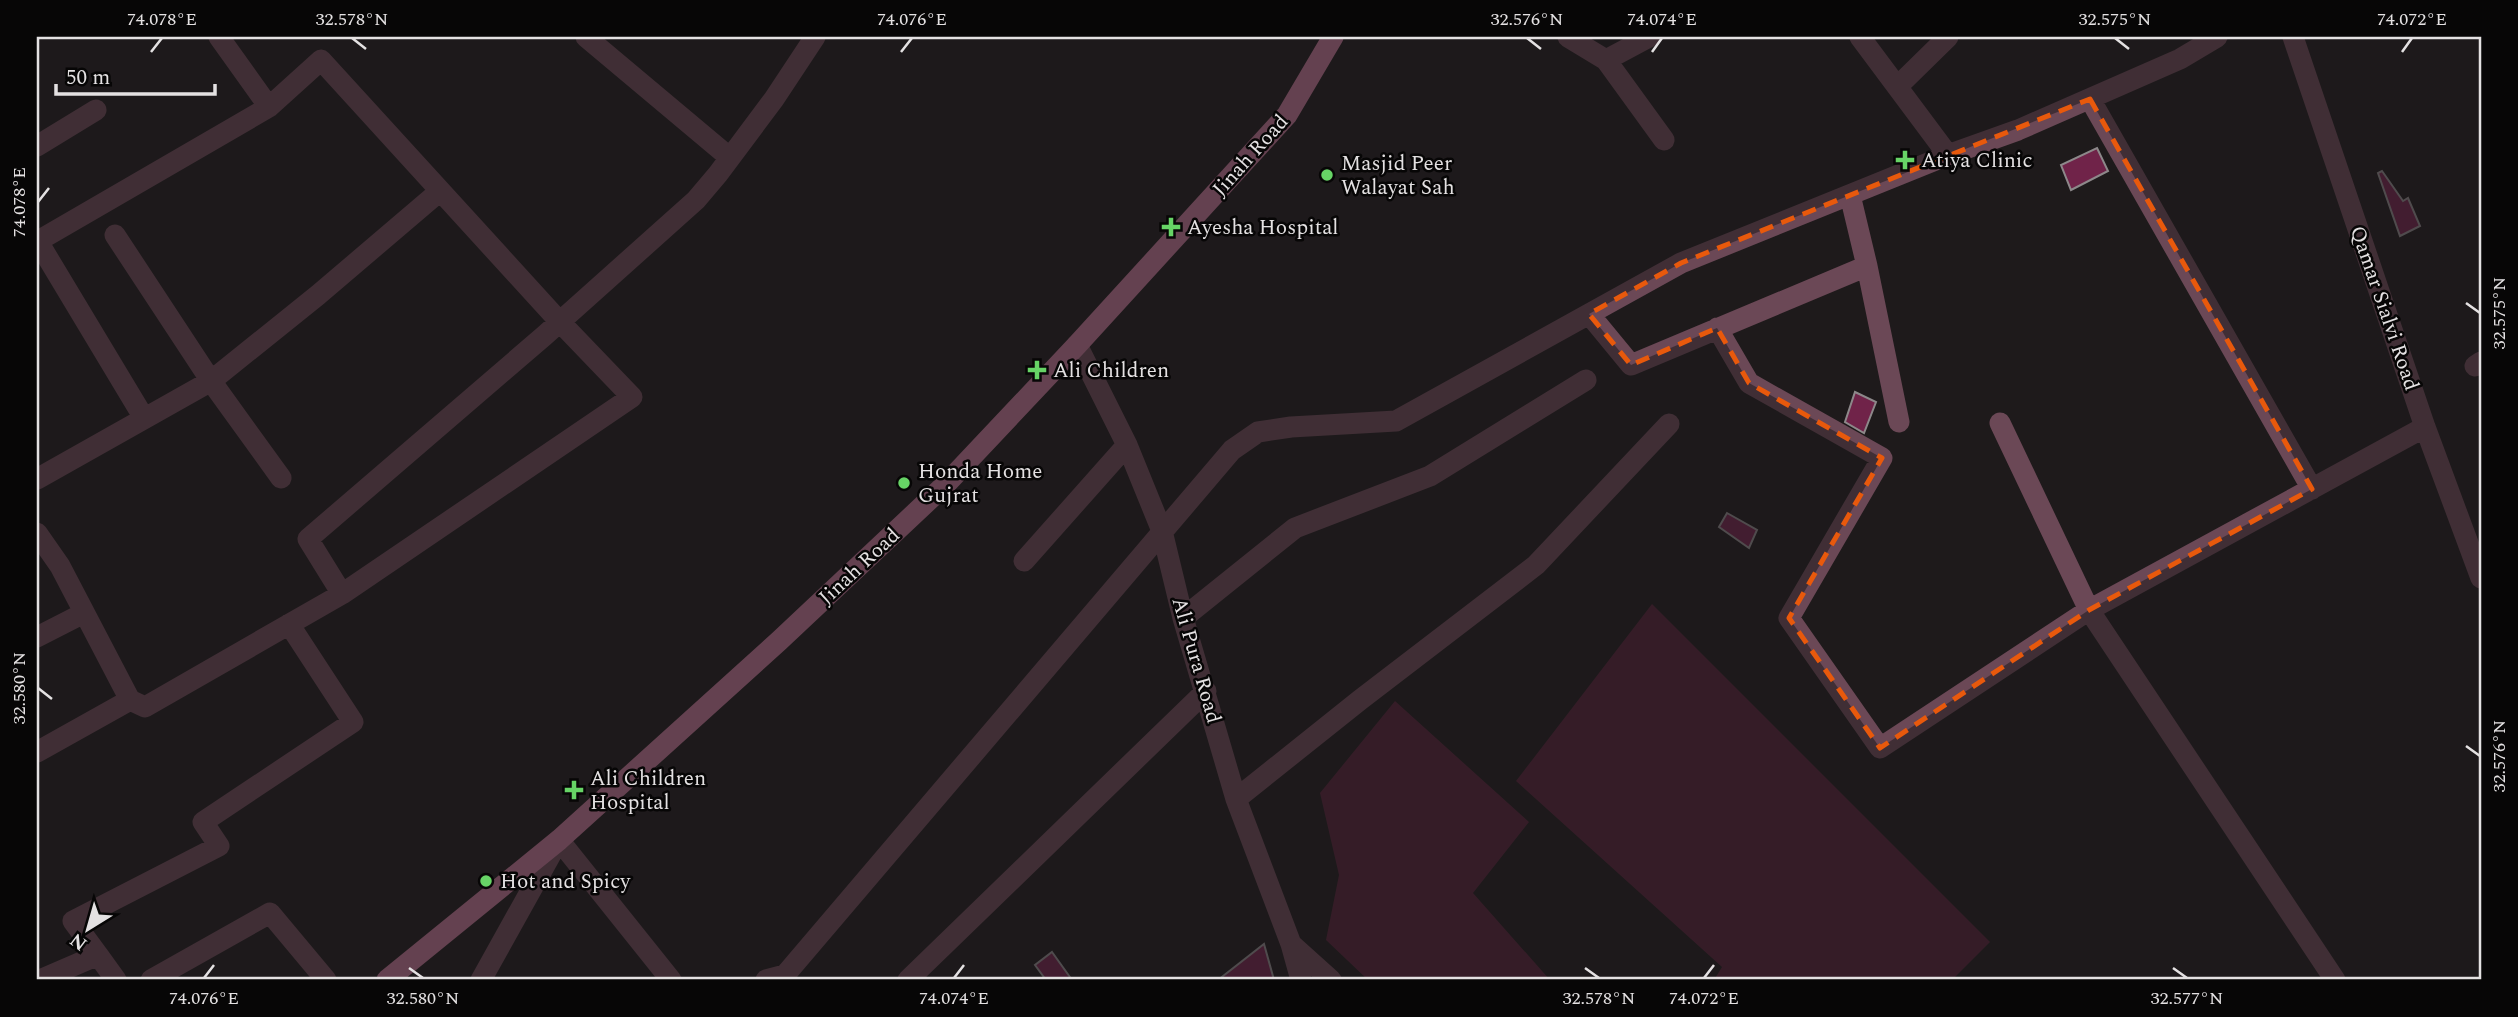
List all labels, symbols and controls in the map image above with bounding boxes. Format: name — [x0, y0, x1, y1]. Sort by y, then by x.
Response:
text: 74.078°E — [127, 6, 197, 33]
text: 32.578°N — [316, 6, 388, 33]
text: 74.076°E — [877, 6, 947, 33]
text: 32.576°N — [1491, 6, 1563, 33]
text: 74.074°E — [1627, 6, 1697, 33]
text: 32.575°N — [2079, 6, 2151, 33]
text: 74.072°E — [2377, 6, 2447, 33]
scale bar — [56, 52, 215, 96]
text: 50 m — [66, 62, 110, 94]
street label: Jinah Road — [1205, 107, 1297, 204]
place label: Atiya Clinic — [1921, 145, 2032, 177]
place label: Masjid Peer Walayat Sah — [1341, 148, 1455, 204]
marker: Atiya Clinic — [1895, 150, 1915, 170]
text: 74.078°E — [6, 167, 33, 237]
marker: Masjid Peer Walayat Sah — [1319, 167, 1335, 183]
place label: Ayesha Hospital — [1187, 212, 1339, 244]
marker: Ayesha Hospital — [1161, 217, 1181, 237]
street label: Qamar Sialvi Road — [2341, 222, 2427, 395]
text: 32.575°N — [2486, 277, 2513, 349]
place label: Ali Children — [1053, 355, 1169, 387]
marker: Ali Children — [1027, 360, 1047, 380]
place label: Honda Home Gujrat — [918, 456, 1042, 512]
marker: Honda Home Gujrat — [896, 475, 912, 491]
street label: Jinah Road — [812, 520, 908, 613]
street label: Ali Pura Road — [1163, 593, 1229, 727]
text: 32.580°N — [6, 652, 33, 724]
text: 32.576°N — [2486, 720, 2513, 792]
place label: Ali Children Hospital — [590, 763, 706, 819]
marker: Ali Children Hospital — [564, 780, 584, 800]
place label: Hot and Spicy — [500, 866, 631, 898]
marker: Hot and Spicy — [478, 873, 494, 889]
north arrow — [52, 894, 122, 964]
text: N — [64, 925, 94, 958]
text: 74.076°E — [169, 985, 239, 1012]
text: 32.580°N — [387, 985, 459, 1012]
text: 74.074°E — [919, 985, 989, 1012]
text: 32.578°N — [1563, 985, 1635, 1012]
text: 74.072°E — [1669, 985, 1739, 1012]
text: 32.577°N — [2151, 985, 2223, 1012]

